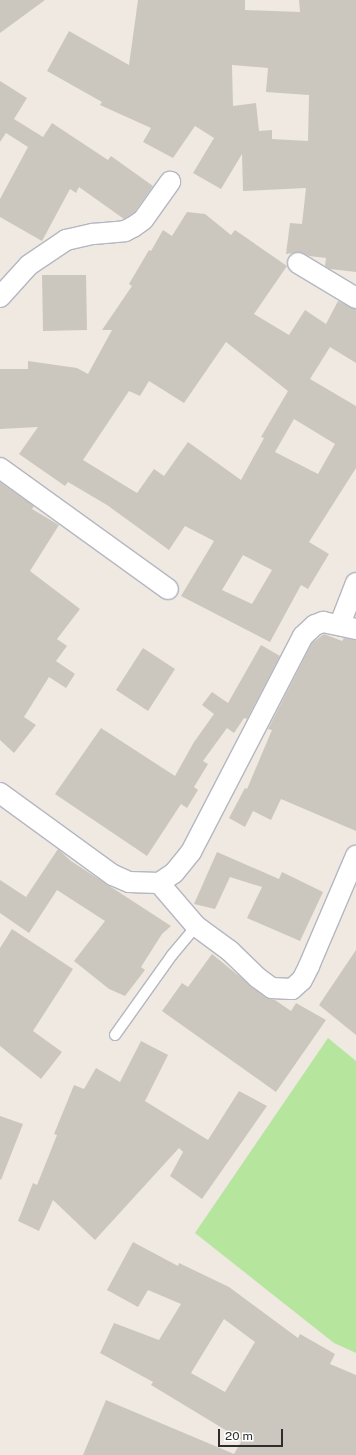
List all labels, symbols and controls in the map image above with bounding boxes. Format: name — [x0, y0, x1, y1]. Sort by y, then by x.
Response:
scale bar — [220, 1421, 285, 1447]
text: 20 m — [225, 1429, 253, 1443]

